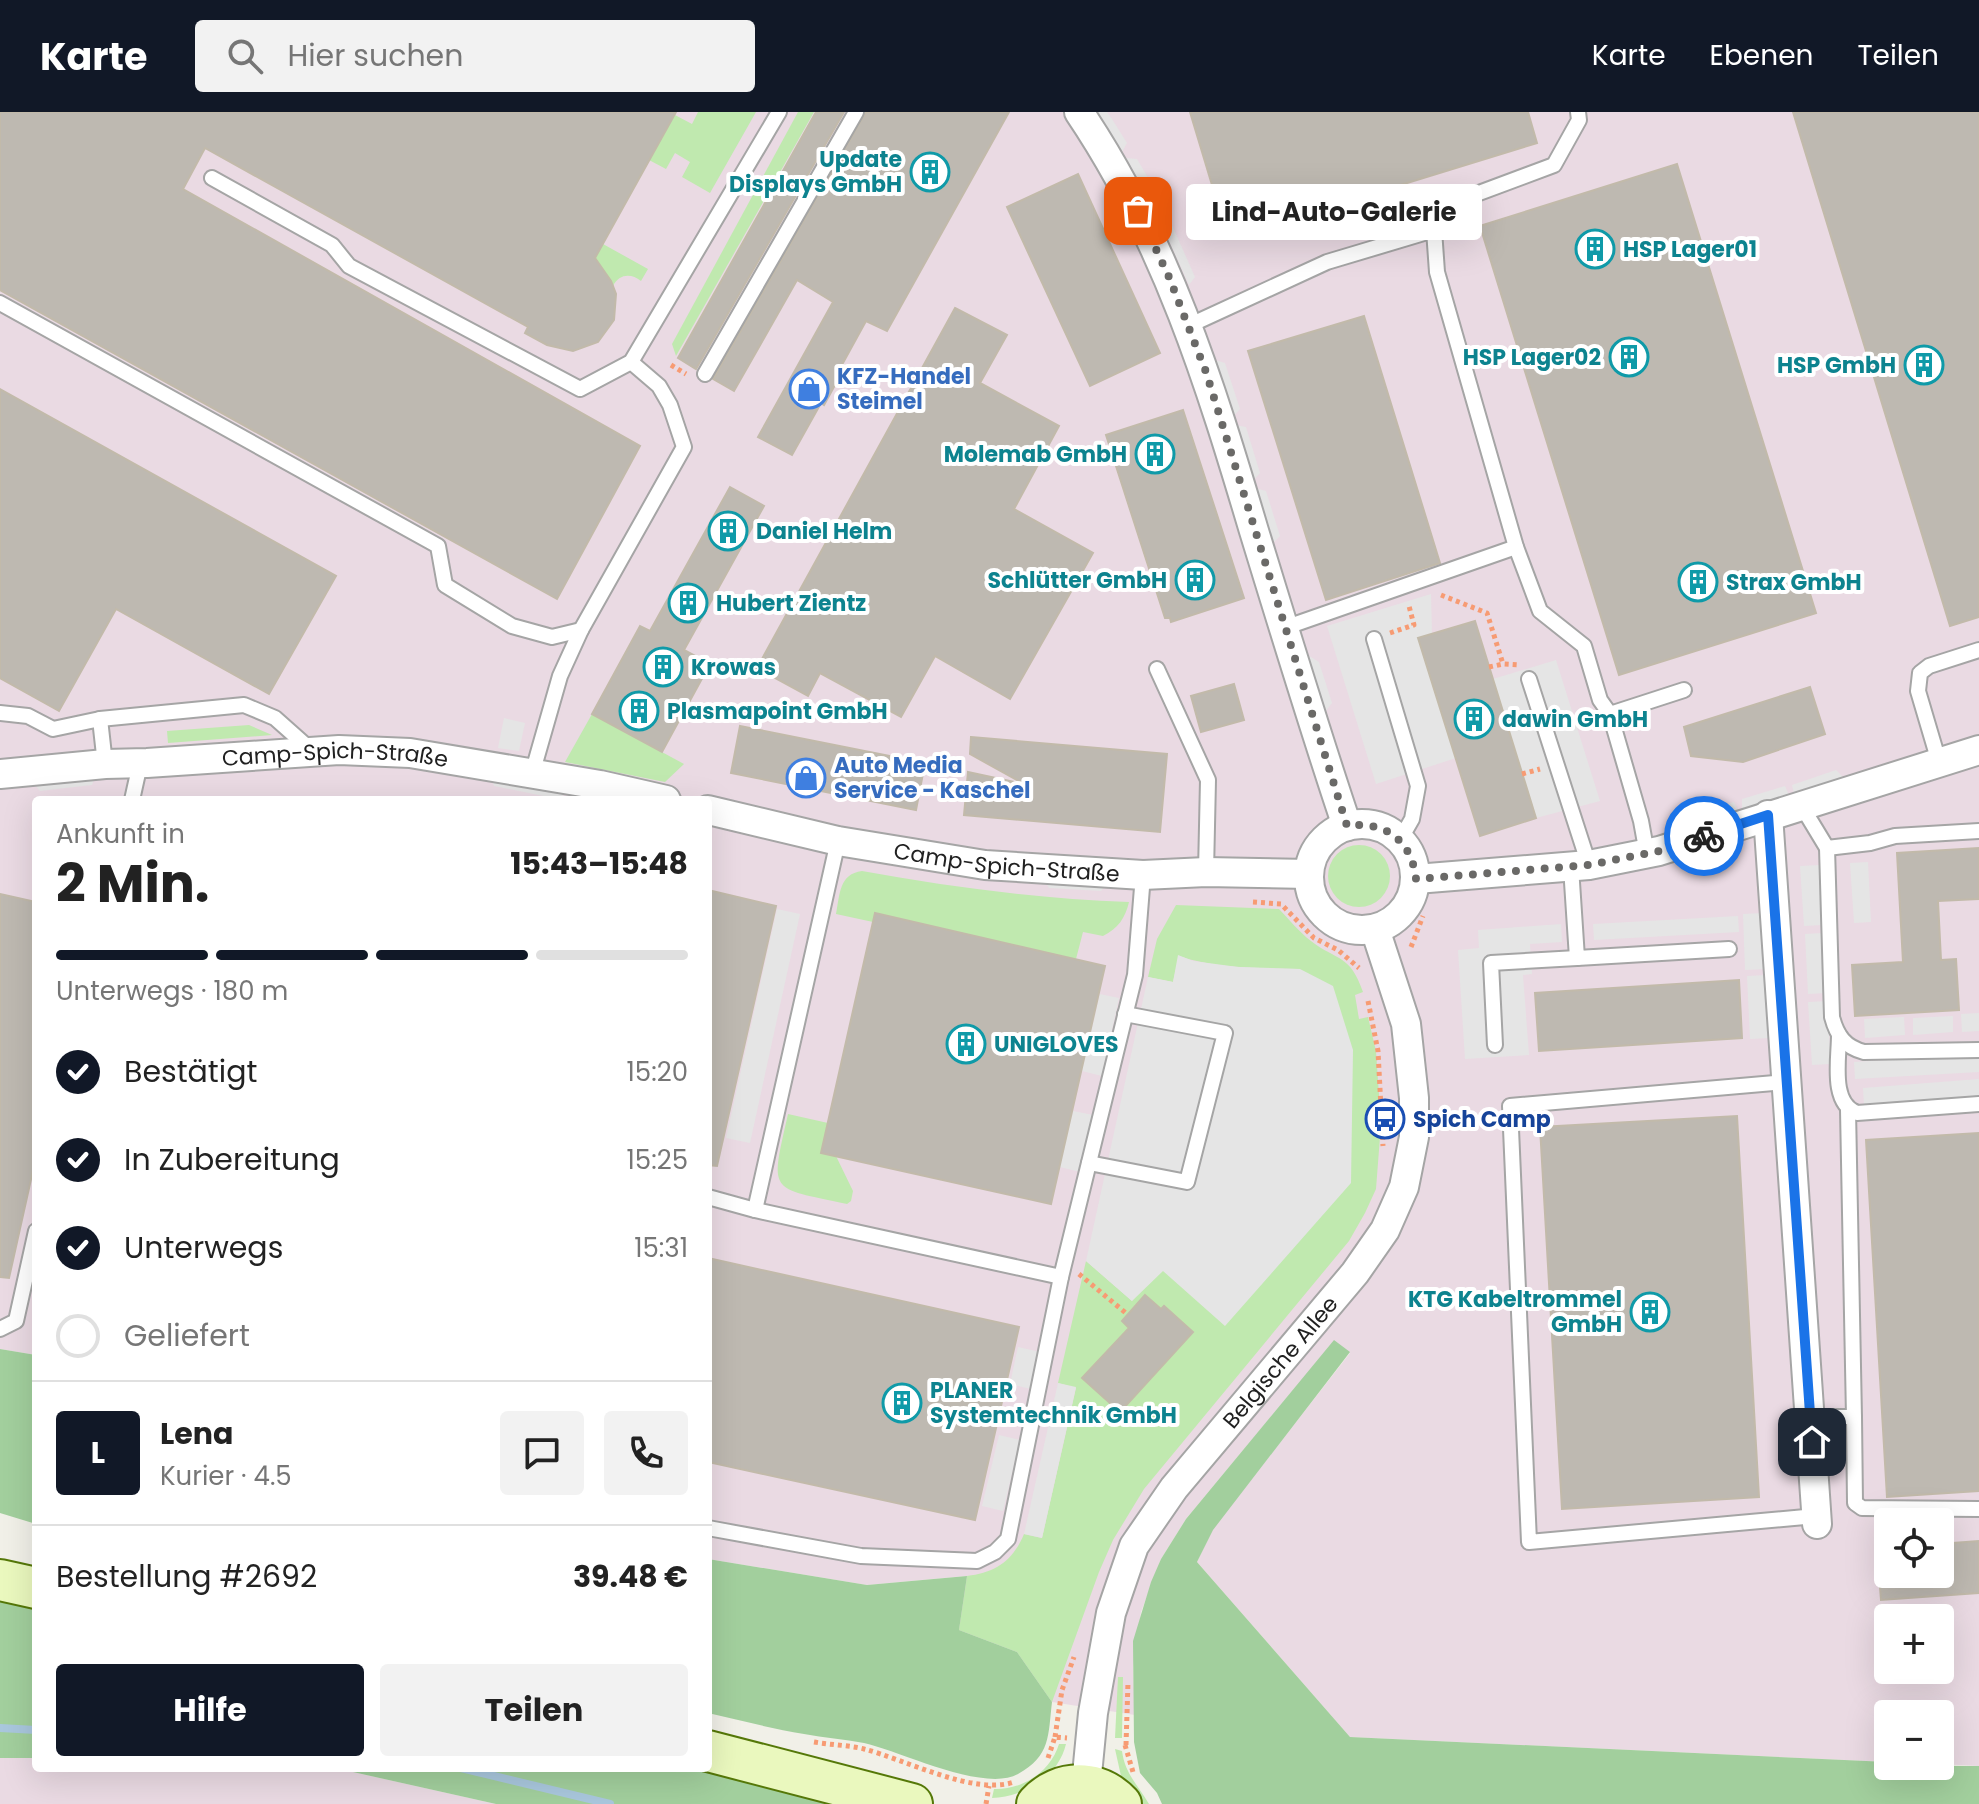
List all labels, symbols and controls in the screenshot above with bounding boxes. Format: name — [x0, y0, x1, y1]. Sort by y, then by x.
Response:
search box — [195, 20, 755, 92]
text: Karte — [40, 30, 147, 83]
icon: search — [223, 34, 267, 78]
text: Hier suchen — [287, 34, 463, 77]
text: Karte — [1592, 36, 1666, 75]
text: Ebenen — [1710, 36, 1813, 75]
text: Teilen — [1857, 36, 1939, 75]
place label: Update Displays GmbH — [729, 144, 902, 200]
building icon: Update Displays GmbH — [909, 151, 951, 193]
pin — [1104, 177, 1172, 245]
callout: Lind-Auto-Galerie — [1186, 183, 1482, 239]
icon: bag — [1116, 189, 1160, 233]
text: Lind-Auto-Galerie — [1211, 194, 1457, 230]
building icon: HSP Lager01 — [1574, 228, 1616, 270]
place label: HSP Lager01 — [1623, 234, 1757, 265]
building icon: HSP Lager02 — [1608, 336, 1650, 378]
place label: HSP Lager02 — [1463, 342, 1601, 373]
building icon: HSP GmbH — [1903, 344, 1945, 386]
place label: HSP GmbH — [1777, 350, 1896, 381]
place label: KFZ-Handel Steimel — [837, 361, 971, 417]
shop icon: KFZ-Handel Steimel — [788, 368, 830, 410]
building icon: Molemab GmbH — [1134, 433, 1176, 475]
place label: Molemab GmbH — [944, 439, 1127, 470]
building icon: Daniel Helm — [707, 510, 749, 552]
place label: Daniel Helm — [756, 516, 892, 547]
building icon: Schlütter GmbH — [1174, 559, 1216, 601]
building icon: Strax GmbH — [1677, 561, 1719, 603]
place label: Schlütter GmbH — [987, 565, 1167, 596]
place label: Strax GmbH — [1726, 567, 1862, 598]
building icon: Hubert Zientz — [667, 582, 709, 624]
place label: Hubert Zientz — [716, 588, 866, 619]
building icon: Krowas — [642, 646, 684, 688]
place label: Krowas — [691, 652, 776, 683]
building icon: Plasmapoint GmbH — [618, 690, 660, 732]
place label: Plasmapoint GmbH — [667, 696, 888, 727]
building icon: dawin GmbH — [1453, 698, 1495, 740]
place label: dawin GmbH — [1502, 704, 1648, 735]
street label: Camp-Spich-Straße — [221, 734, 451, 775]
place label: Auto Media Service - Kaschel — [834, 750, 1030, 806]
shop icon: Auto Media Service - Kaschel — [785, 757, 827, 799]
courier — [1664, 796, 1744, 876]
icon: bike — [1682, 814, 1726, 858]
text: Ankunft in — [56, 816, 185, 852]
street label: Camp-Spich-Straße — [892, 835, 1121, 889]
text: 15:43–15:48 — [510, 842, 688, 885]
text: 2 Min. — [56, 847, 210, 920]
text: Unterwegs · 180 m — [56, 973, 288, 1009]
building icon: UNIGLOVES — [945, 1023, 987, 1065]
place label: UNIGLOVES — [994, 1029, 1119, 1060]
icon: check — [56, 1050, 100, 1094]
text: Bestätigt — [124, 1050, 257, 1093]
text: 15:20 — [627, 1054, 688, 1090]
bus stop icon: Spich Camp — [1364, 1098, 1406, 1140]
place label: Spich Camp — [1413, 1104, 1551, 1135]
icon: check — [56, 1138, 100, 1182]
text: In Zubereitung — [124, 1138, 340, 1181]
text: 15:25 — [627, 1142, 688, 1178]
icon: check — [56, 1226, 100, 1270]
text: Unterwegs — [124, 1226, 283, 1269]
text: 15:31 — [634, 1230, 688, 1266]
place label: KTG Kabeltrommel GmbH — [1408, 1284, 1622, 1340]
street label: Belgische Allee — [1215, 1289, 1345, 1435]
building icon: KTG Kabeltrommel GmbH — [1629, 1291, 1671, 1333]
text: Geliefert — [124, 1314, 250, 1357]
place label: PLANER Systemtechnik GmbH — [930, 1375, 1177, 1431]
building icon: PLANER Systemtechnik GmbH — [881, 1382, 923, 1424]
pin — [1778, 1408, 1846, 1476]
button: chat — [500, 1411, 584, 1495]
button: phone — [604, 1411, 688, 1495]
text: Lena — [160, 1412, 233, 1455]
icon: home — [1790, 1420, 1834, 1464]
text: L — [91, 1431, 105, 1474]
text: Kurier · 4.5 — [160, 1458, 292, 1494]
map controls — [1874, 1508, 1954, 1780]
button: locate — [1874, 1508, 1954, 1588]
text: Bestellung #2692 — [56, 1555, 317, 1598]
text: 39.48 € — [573, 1555, 688, 1598]
button: + — [1874, 1604, 1954, 1684]
button: Hilfe — [56, 1664, 364, 1756]
button: Teilen — [380, 1664, 688, 1756]
button: − — [1874, 1700, 1954, 1780]

